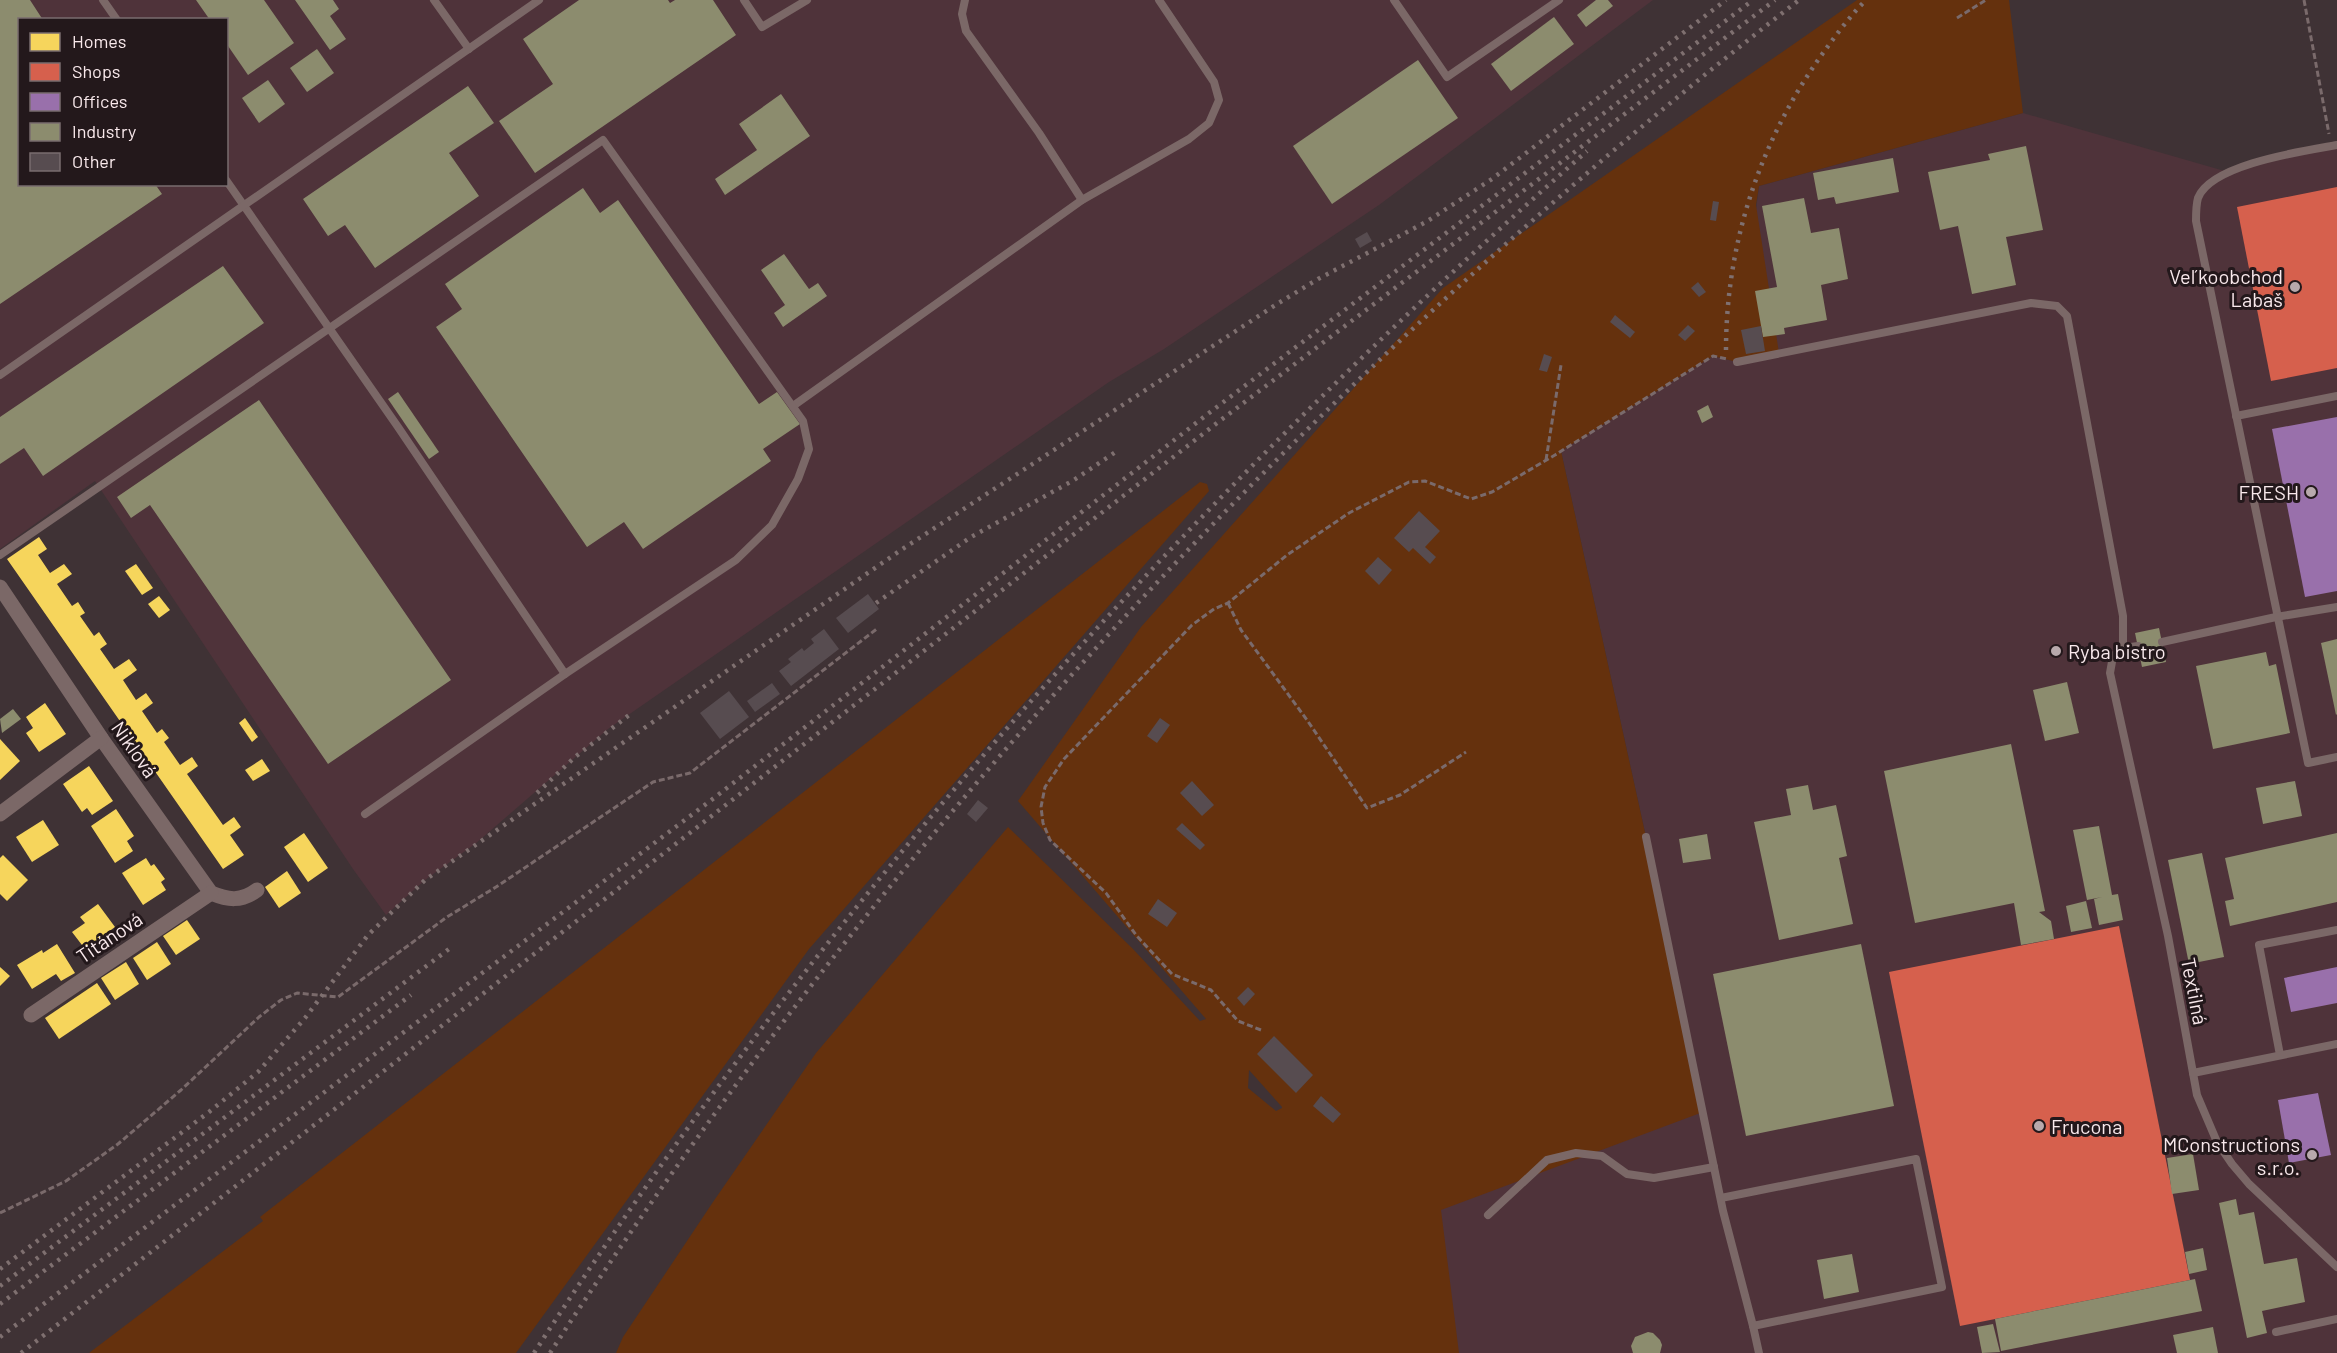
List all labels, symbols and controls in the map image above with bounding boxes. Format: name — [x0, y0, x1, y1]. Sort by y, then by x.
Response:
legend — [18, 18, 228, 186]
text: Homes — [72, 30, 126, 52]
text: Shops — [72, 60, 121, 82]
text: Offices — [72, 90, 128, 112]
text: Industry — [72, 120, 136, 142]
text: Other — [72, 150, 116, 172]
place label: Veľkoobchod Labaš — [2169, 264, 2283, 311]
marker: Veľkoobchod Labaš — [2288, 280, 2302, 294]
place label: FRESH — [2239, 480, 2299, 504]
marker: FRESH — [2304, 485, 2318, 499]
place label: Ryba bistro — [2068, 639, 2166, 663]
marker: Ryba bistro — [2049, 644, 2063, 658]
street label: Niklová — [107, 716, 163, 782]
street label: Titánová — [71, 906, 147, 968]
street label: Textilná — [2177, 955, 2213, 1027]
place label: Frucona — [2051, 1114, 2122, 1138]
marker: Frucona — [2032, 1119, 2046, 1133]
place label: MConstructions s.r.o. — [2163, 1132, 2300, 1179]
marker: MConstructions s.r.o. — [2305, 1148, 2319, 1162]

